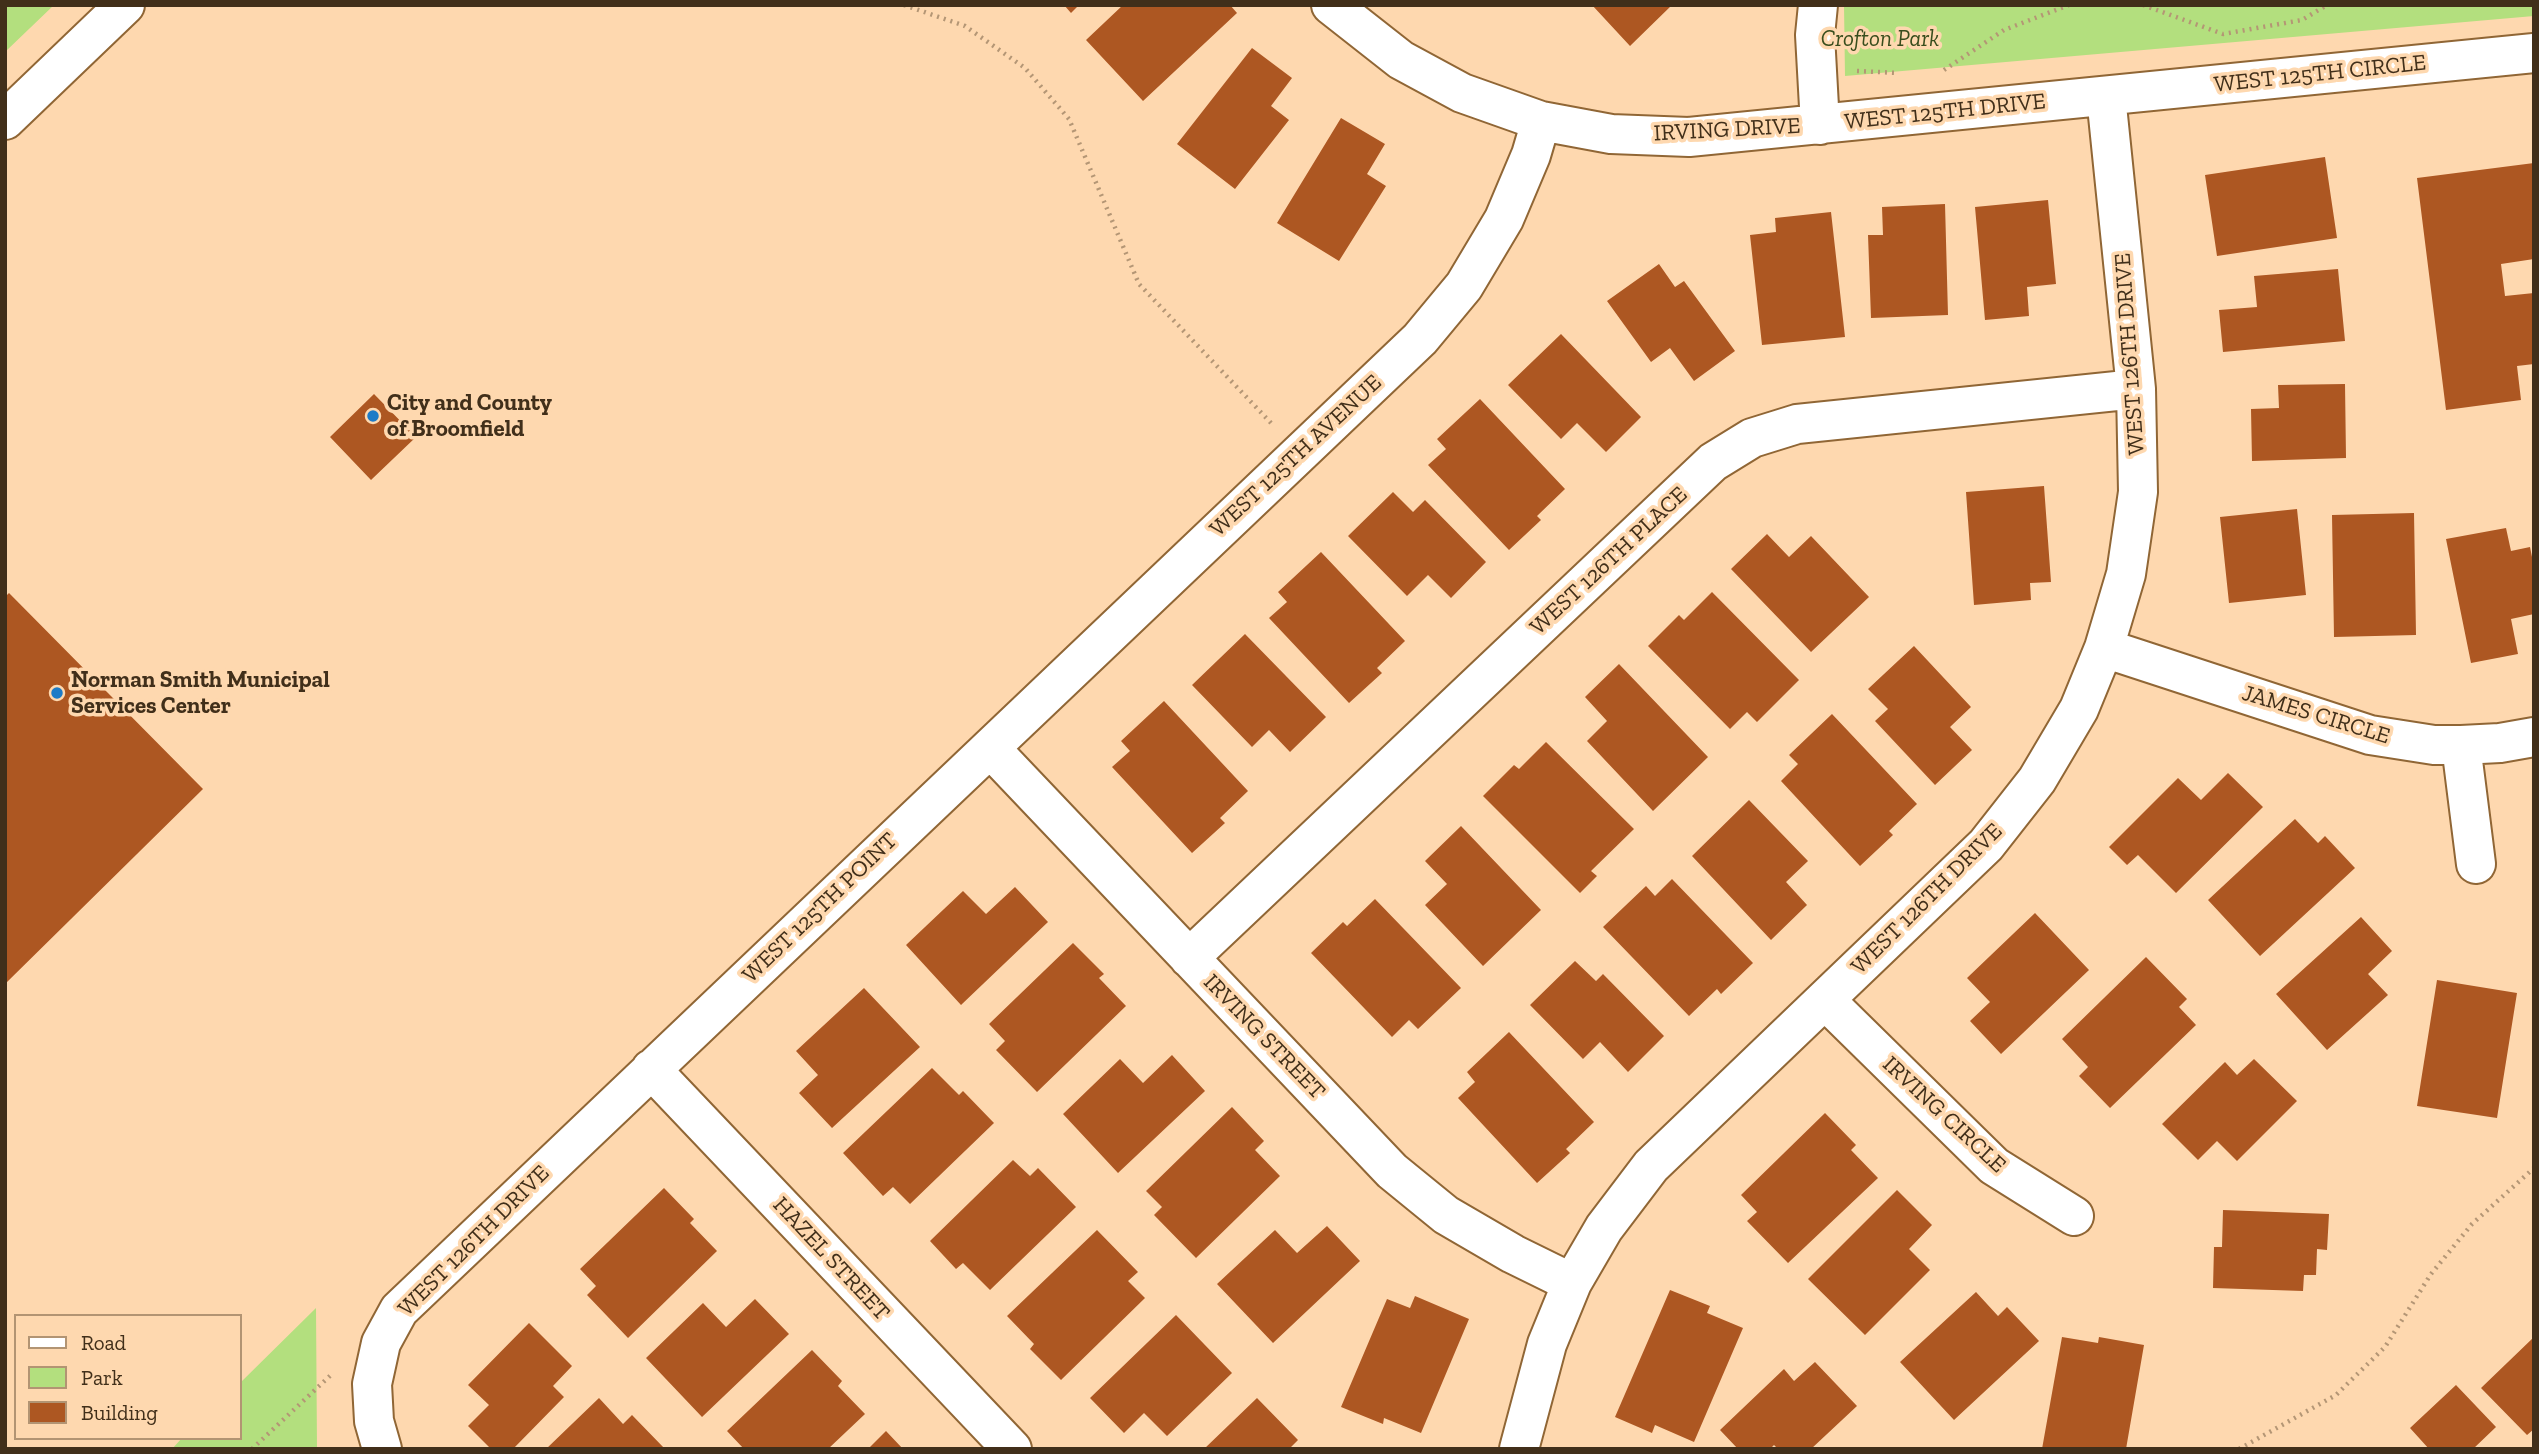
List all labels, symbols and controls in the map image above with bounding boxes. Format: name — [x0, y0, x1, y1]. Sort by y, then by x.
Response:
park label: Crofton Park — [1821, 25, 1939, 53]
street label: WEST 125TH CIRCLE — [2213, 49, 2427, 99]
street label: WEST 125TH DRIVE — [1843, 88, 2047, 136]
street label: IRVING DRIVE — [1653, 112, 1801, 148]
street label: WEST 126TH DRIVE — [2109, 252, 2151, 456]
street label: WEST 125TH AVENUE — [1204, 369, 1388, 543]
place label: City and County of Broomfield — [387, 389, 552, 443]
marker: City and County of Broomfield — [365, 408, 381, 424]
street label: WEST 126TH PLACE — [1525, 481, 1693, 641]
place label: Norman Smith Municipal Services Center — [71, 666, 330, 720]
street label: JAMES CIRCLE — [2239, 679, 2393, 751]
marker: Norman Smith Municipal Services Center — [49, 685, 65, 701]
street label: WEST 126TH DRIVE — [1846, 818, 2008, 980]
street label: WEST 125TH POINT — [737, 827, 903, 989]
street label: IRVING STREET — [1197, 969, 1331, 1105]
street label: IRVING CIRCLE — [1877, 1051, 2011, 1179]
street label: WEST 126TH DRIVE — [393, 1160, 555, 1322]
street label: HAZEL STREET — [767, 1192, 895, 1326]
legend — [14, 1314, 242, 1440]
text: Road — [81, 1330, 126, 1355]
text: Park — [81, 1365, 123, 1390]
text: Building — [81, 1400, 158, 1425]

